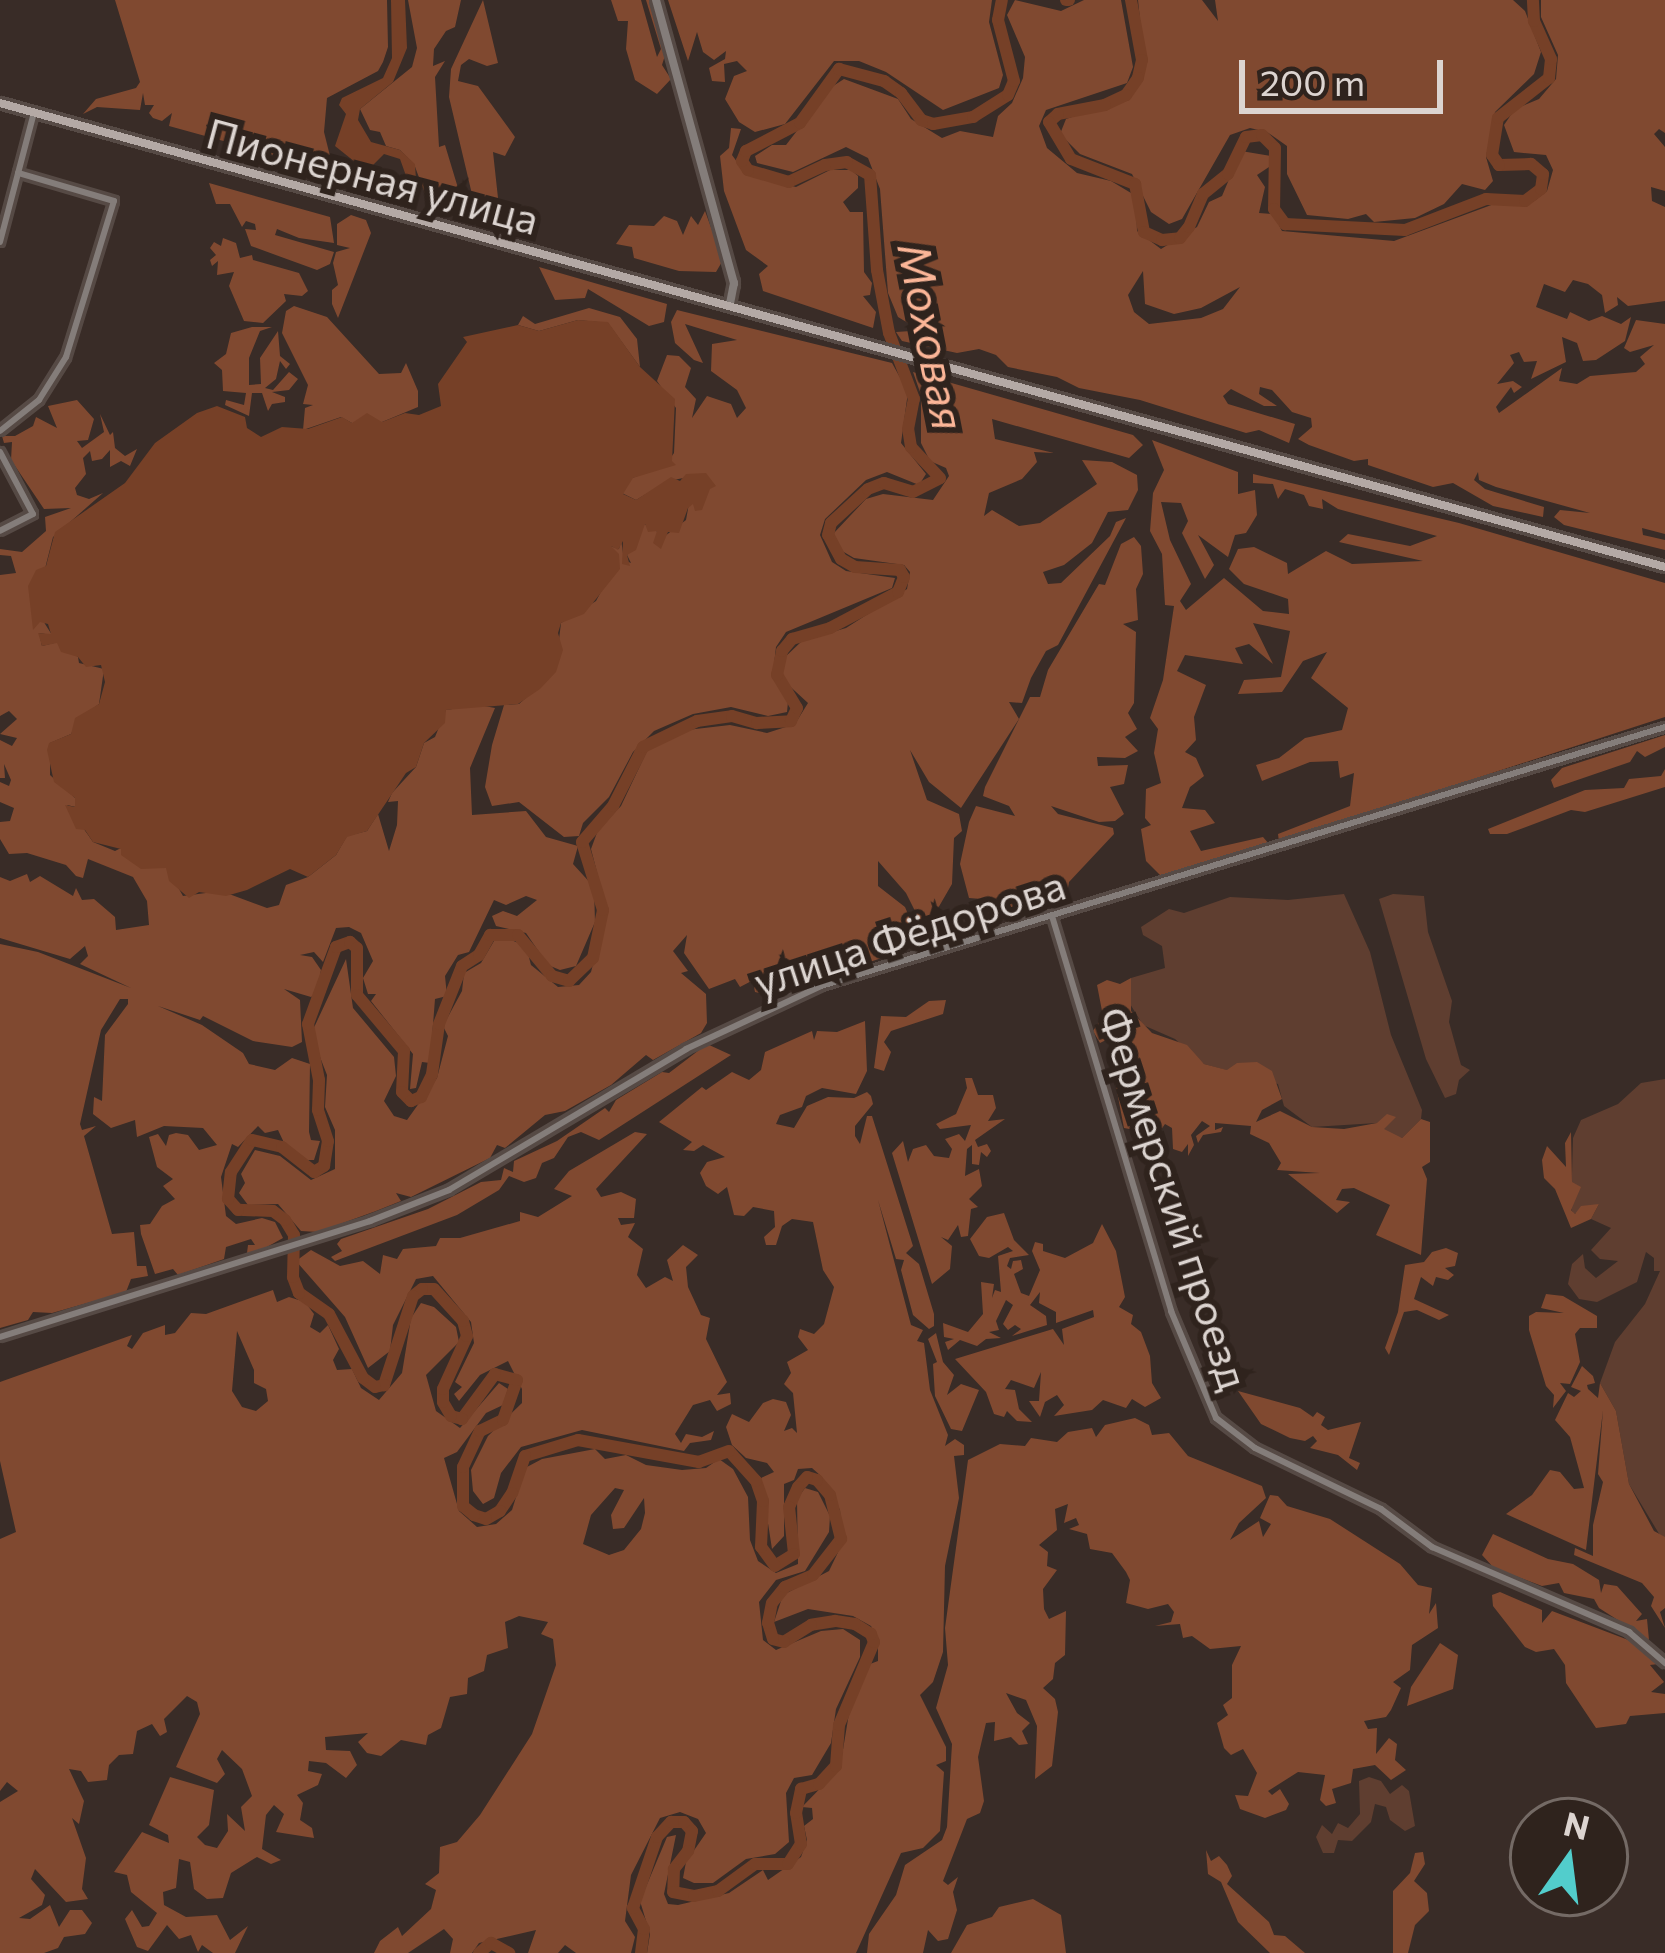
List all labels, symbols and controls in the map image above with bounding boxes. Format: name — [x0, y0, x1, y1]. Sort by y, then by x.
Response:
scale bar — [1245, 36, 1449, 110]
text: 200 m — [1260, 59, 1365, 103]
street label: Пионерная улица — [201, 106, 545, 244]
water label: Моховая — [888, 238, 978, 434]
street label: улица Фёдорова — [747, 858, 1071, 1006]
street label: Фермерский проезд — [1089, 1000, 1261, 1396]
north arrow — [1509, 1797, 1629, 1917]
text: N — [1560, 1802, 1594, 1847]

